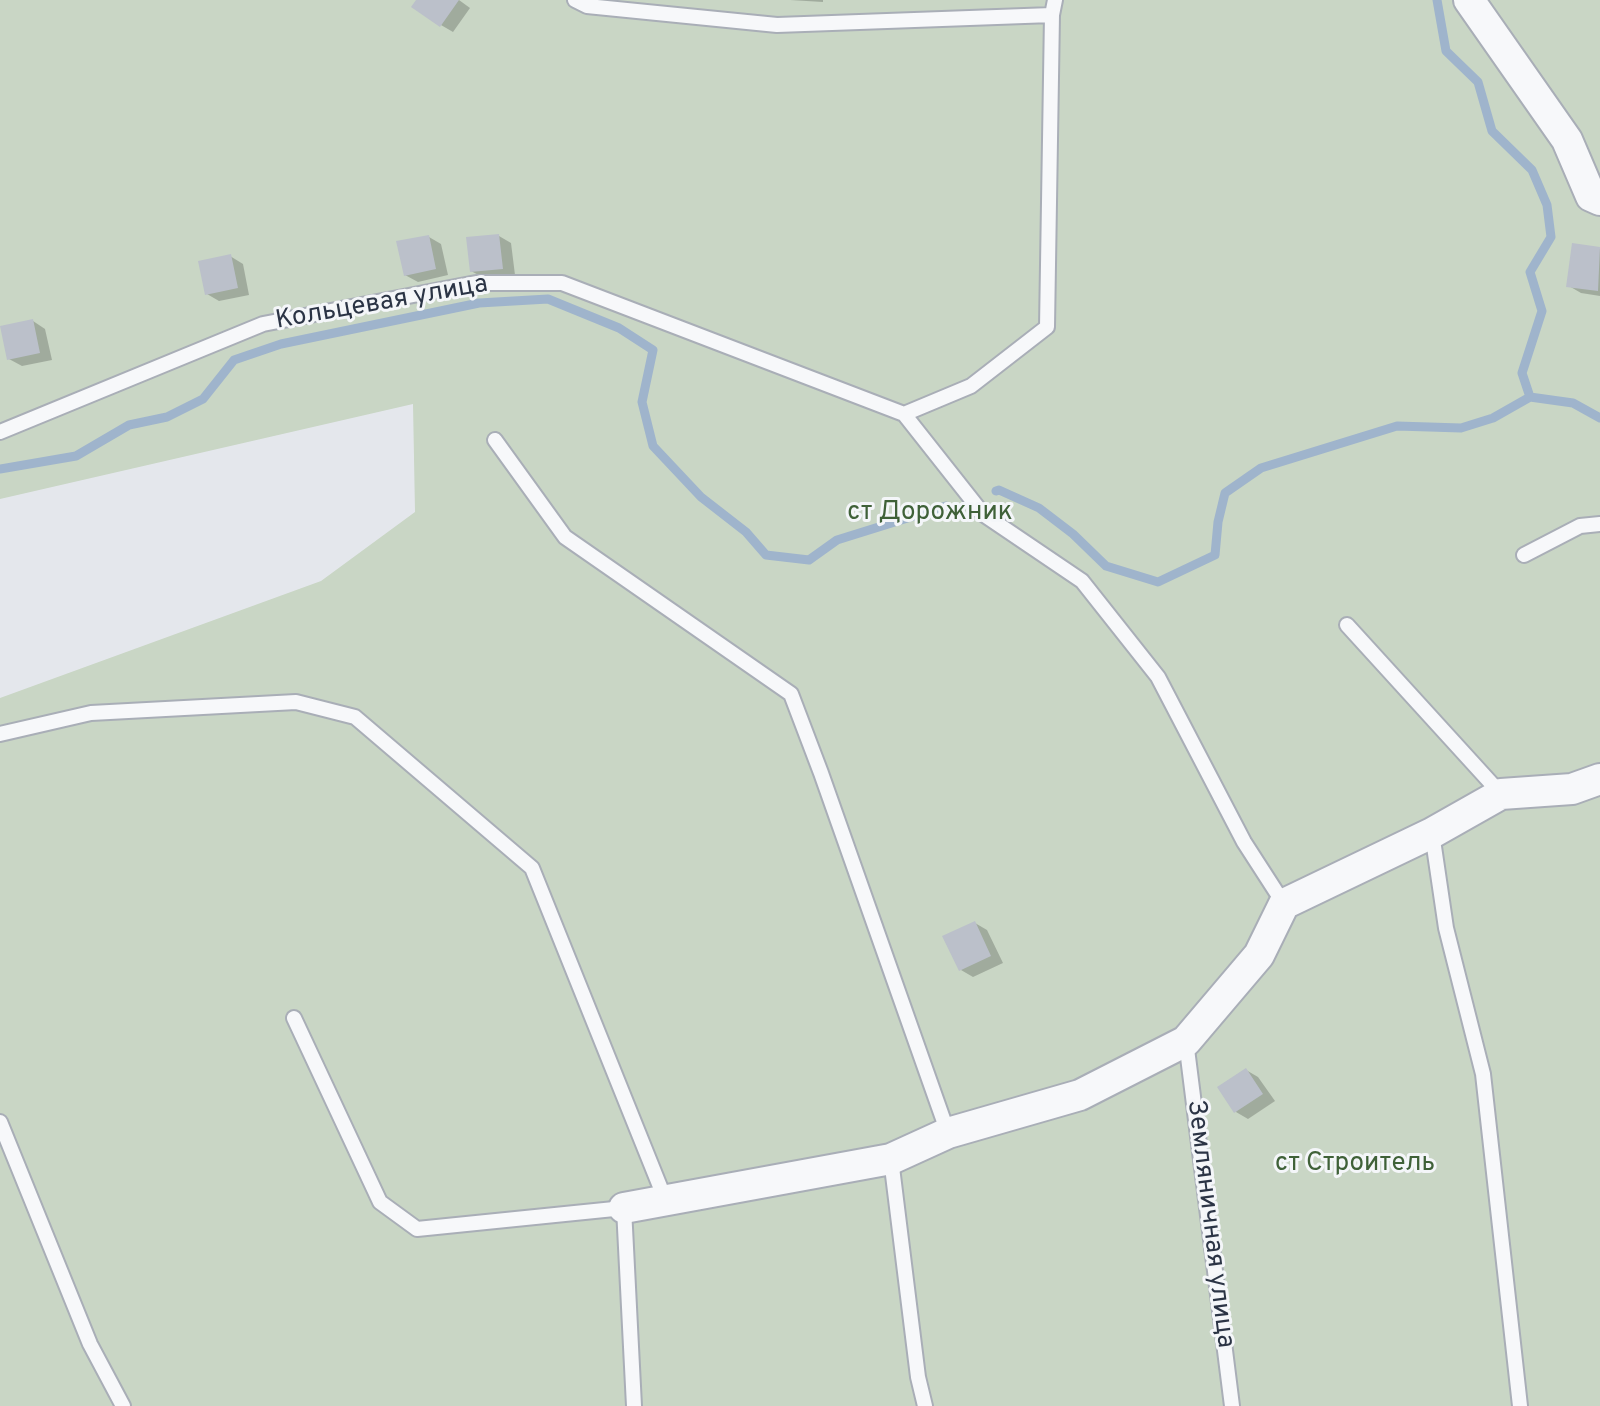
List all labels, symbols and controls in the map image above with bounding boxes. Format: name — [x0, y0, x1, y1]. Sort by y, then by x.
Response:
street label: Кольцевая улица — [273, 270, 491, 338]
park label: ст Дорожник — [847, 498, 1013, 530]
street label: Земляничная улица — [1178, 1098, 1240, 1350]
park label: ст Строитель — [1275, 1149, 1435, 1181]

